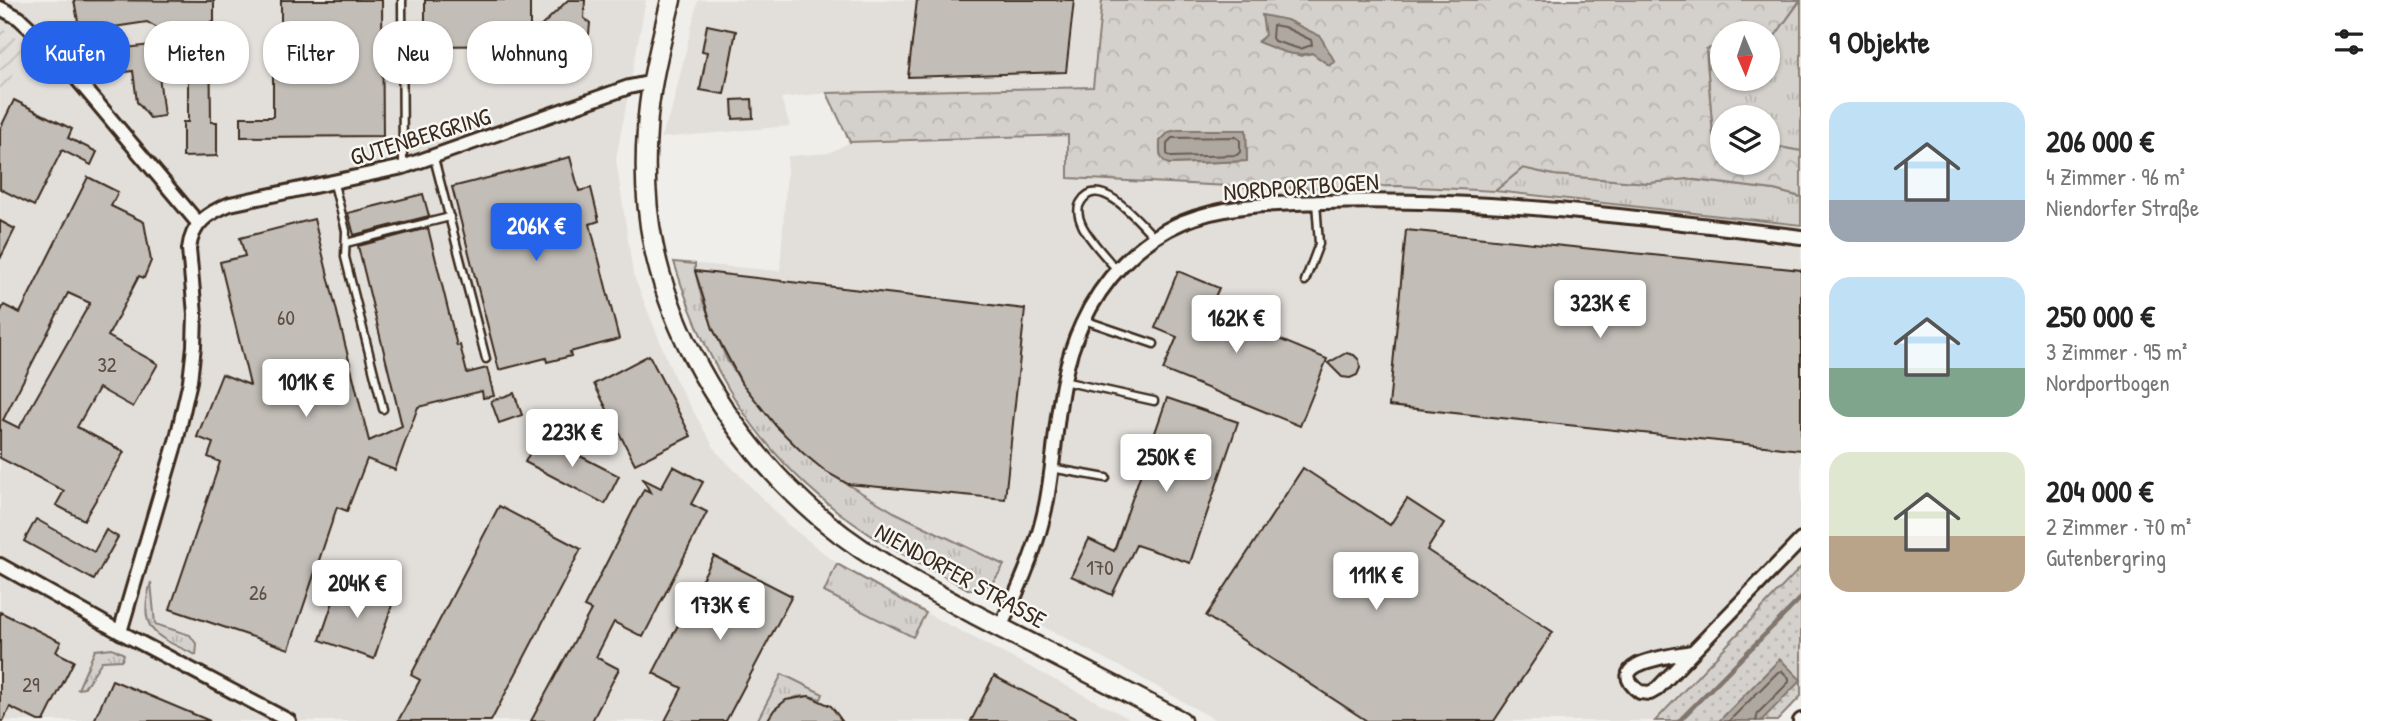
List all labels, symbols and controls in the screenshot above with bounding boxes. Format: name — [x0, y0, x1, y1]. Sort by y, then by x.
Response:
chip: Kaufen — [21, 21, 130, 84]
chip: Mieten — [144, 21, 249, 84]
chip: Filter — [263, 21, 359, 84]
chip: Neu — [373, 21, 453, 84]
chip: Wohnung — [467, 21, 592, 84]
north arrow — [1710, 21, 1780, 91]
map controls — [1710, 21, 1780, 175]
text: 9 Objekte — [1829, 22, 1930, 62]
icon: filters — [2330, 23, 2368, 61]
street label: GUTENBERGRING — [346, 99, 495, 173]
button: layers — [1710, 105, 1780, 175]
text: 206 000 € — [2046, 121, 2154, 161]
icon: home — [1885, 130, 1969, 214]
text: 4 Zimmer · 96 m² — [2046, 161, 2185, 192]
street label: NORDPORTBOGEN — [1222, 165, 1380, 207]
text: Niendorfer Straße — [2046, 192, 2199, 223]
pin: 206K € — [479, 204, 593, 263]
text: 206K € — [507, 210, 565, 241]
pin: 323K € — [1543, 280, 1657, 340]
text: 323K € — [1570, 287, 1630, 318]
pin: 162K € — [1179, 296, 1293, 355]
text: 250 000 € — [2046, 296, 2155, 336]
text: 162K € — [1208, 302, 1264, 333]
house number: 60 — [277, 303, 295, 332]
icon: home — [1885, 305, 1969, 389]
text: 3 Zimmer · 95 m² — [2046, 336, 2187, 367]
house number: 32 — [97, 350, 117, 379]
pin: 101K € — [249, 360, 363, 419]
text: 101K € — [278, 366, 334, 397]
text: Nordportbogen — [2046, 367, 2170, 398]
pin: 223K € — [515, 410, 629, 469]
text: 223K € — [542, 416, 602, 447]
pin: 250K € — [1109, 434, 1223, 494]
text: 250K € — [1136, 441, 1196, 472]
text: 204 000 € — [2046, 471, 2153, 511]
icon: home — [1885, 480, 1969, 564]
text: 2 Zimmer · 70 m² — [2046, 511, 2191, 542]
street label: NIENDORFER STRASSE — [870, 515, 1053, 635]
text: Gutenbergring — [2046, 542, 2166, 573]
pin: 111K € — [1319, 552, 1433, 612]
house number: 170 — [1086, 553, 1114, 582]
text: 111K € — [1349, 559, 1403, 590]
pin: 204K € — [300, 560, 414, 620]
text: 204K € — [328, 567, 386, 598]
house number: 26 — [249, 578, 267, 607]
pin: 173K € — [663, 582, 777, 642]
text: 173K € — [691, 589, 749, 620]
house number: 29 — [22, 670, 40, 699]

